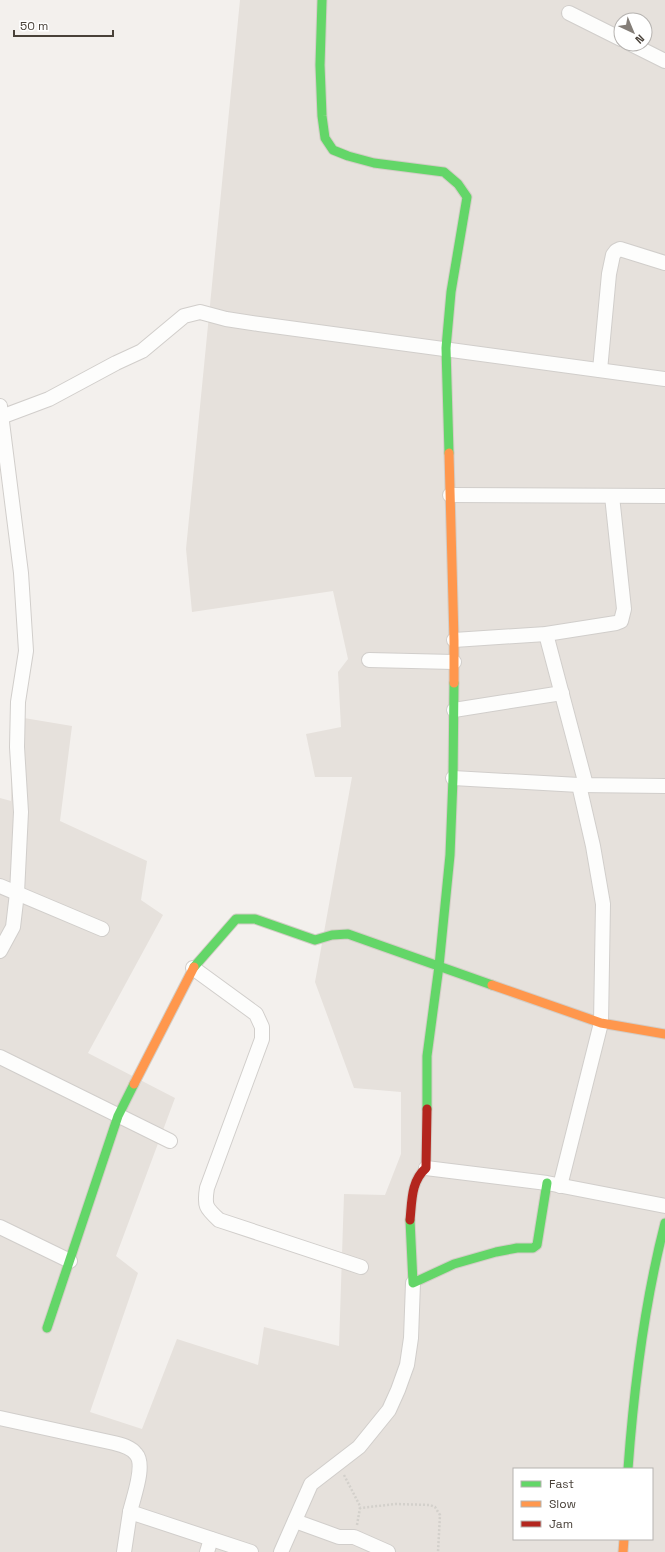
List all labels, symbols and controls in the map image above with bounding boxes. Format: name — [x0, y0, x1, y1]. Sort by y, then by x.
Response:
scale bar — [14, 12, 113, 38]
north arrow — [613, 12, 653, 52]
text: 50 m — [20, 18, 48, 34]
text: N — [632, 32, 647, 47]
legend — [513, 1468, 653, 1540]
text: Fast — [549, 1476, 574, 1492]
text: Slow — [549, 1496, 576, 1512]
text: Jam — [549, 1516, 573, 1532]

